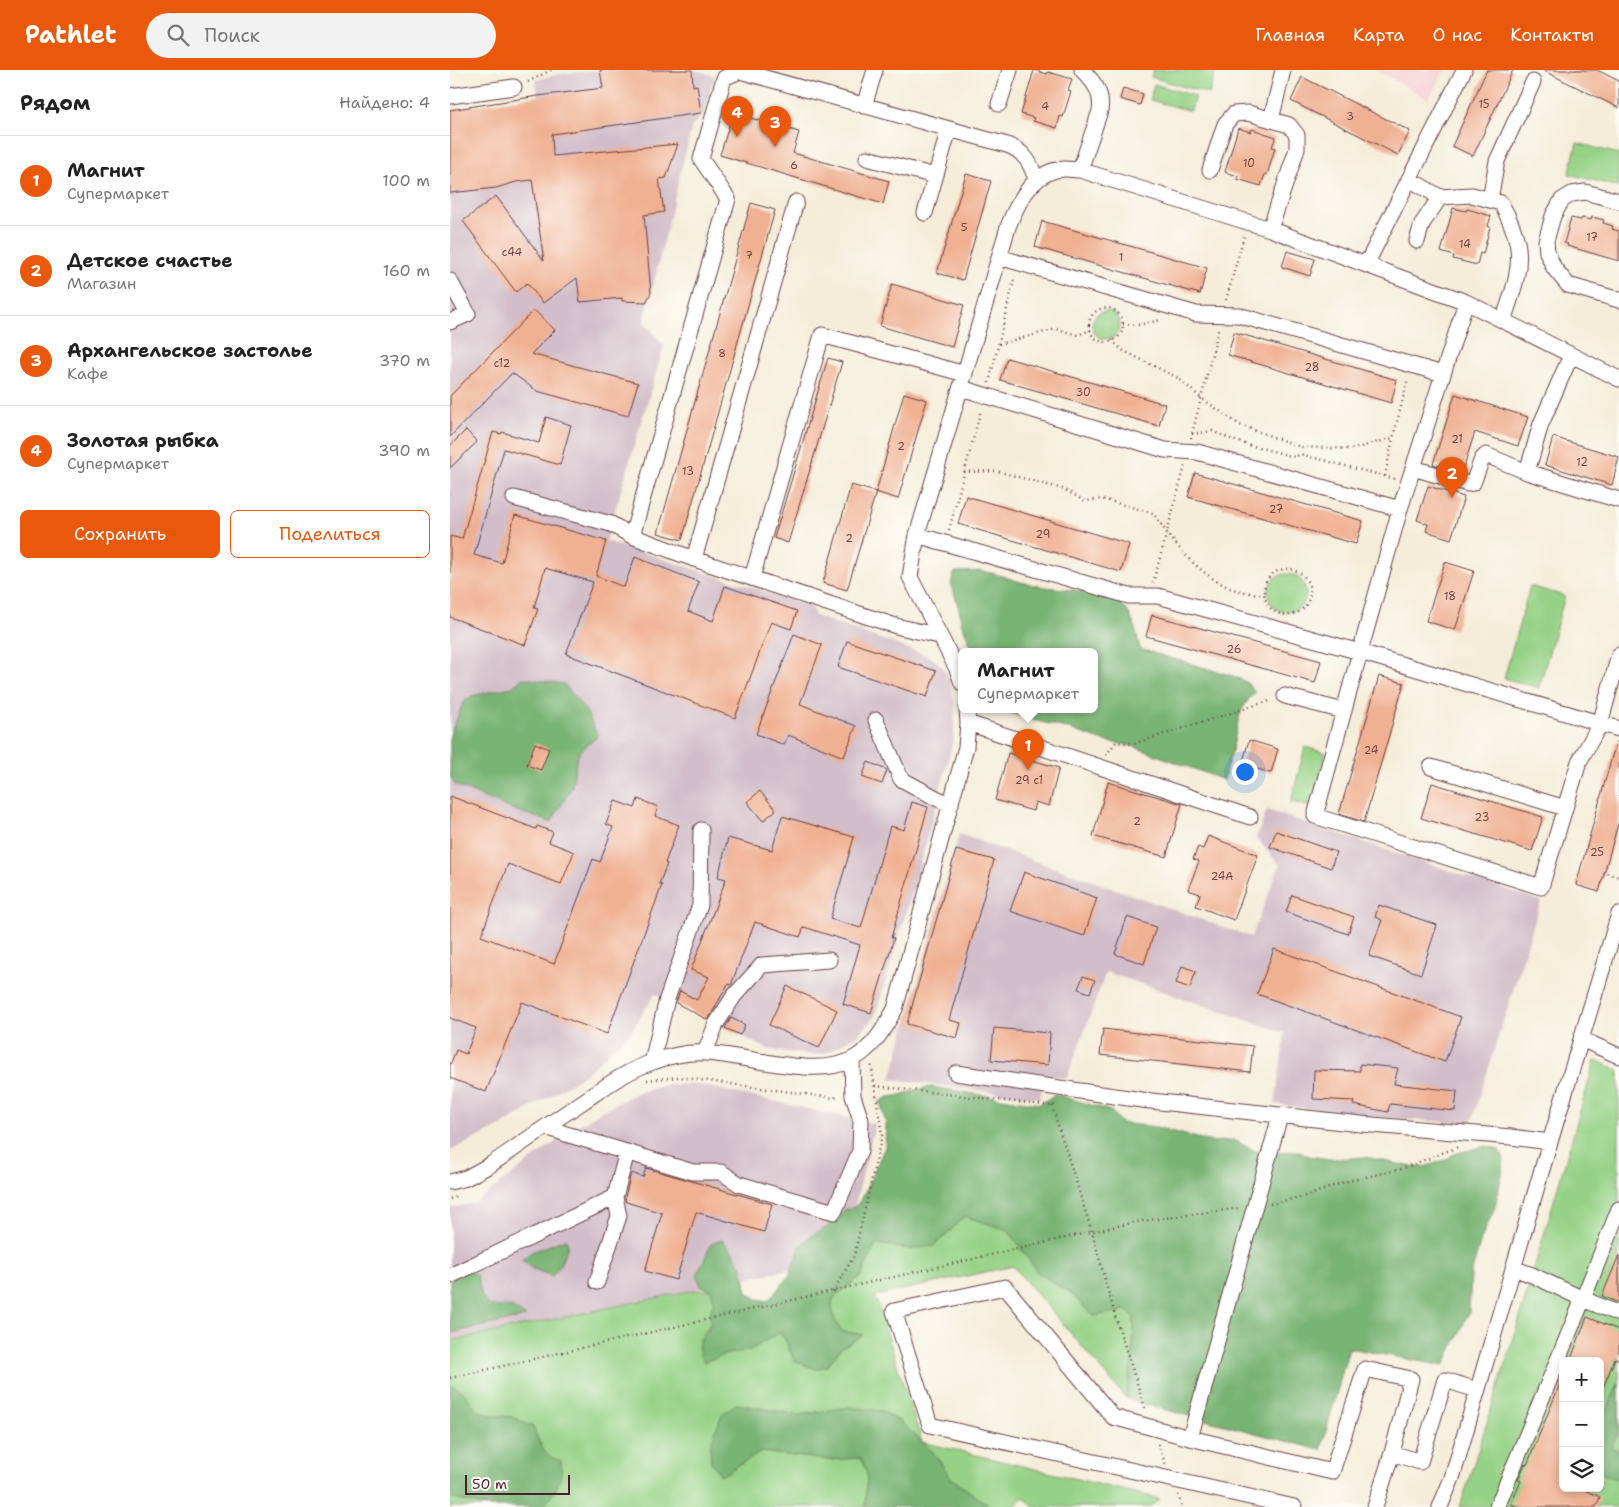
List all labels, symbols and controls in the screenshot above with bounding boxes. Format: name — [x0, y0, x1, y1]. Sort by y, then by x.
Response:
search box — [146, 13, 496, 58]
text: Pathlet — [25, 19, 116, 51]
icon: search — [164, 21, 192, 49]
text: Поиск — [204, 23, 260, 48]
text: Главная — [1255, 23, 1325, 47]
text: Карта — [1353, 23, 1405, 47]
text: О нас — [1433, 23, 1482, 47]
text: Контакты — [1510, 23, 1594, 47]
text: Рядом — [20, 89, 90, 117]
text: Найдено: 4 — [339, 92, 430, 113]
pin: 4 — [721, 96, 753, 137]
house number: 15 — [1478, 97, 1490, 112]
house number: 4 — [1041, 99, 1049, 114]
pin: 3 — [759, 106, 791, 147]
house number: 3 — [1346, 109, 1354, 124]
house number: 10 — [1243, 156, 1255, 171]
text: Магнит — [67, 158, 145, 183]
house number: 6 — [790, 158, 798, 173]
text: 1 — [32, 170, 40, 191]
text: 100 m — [382, 170, 430, 191]
text: Супермаркет — [67, 183, 169, 204]
house number: 5 — [961, 220, 968, 235]
house number: 17 — [1586, 230, 1598, 245]
house number: 14 — [1459, 237, 1471, 252]
house number: с44 — [502, 245, 523, 260]
text: Детское счастье — [67, 248, 233, 273]
house number: 7 — [745, 248, 753, 263]
house number: 1 — [1119, 250, 1123, 265]
text: 2 — [30, 260, 42, 281]
text: 160 m — [383, 260, 430, 281]
text: Магазин — [67, 273, 136, 294]
text: Архангельское застолье — [67, 338, 313, 363]
house number: 8 — [718, 346, 726, 361]
text: 3 — [30, 350, 42, 371]
text: 370 m — [379, 350, 430, 371]
house number: с12 — [494, 356, 510, 371]
house number: 28 — [1304, 360, 1320, 375]
text: Кафе — [67, 363, 108, 384]
house number: 30 — [1075, 385, 1091, 400]
text: Золотая рыбка — [67, 428, 219, 453]
house number: 21 — [1451, 432, 1463, 447]
house number: 2 — [897, 439, 905, 454]
text: 4 — [30, 440, 42, 461]
text: 390 m — [378, 440, 430, 461]
text: Супермаркет — [67, 453, 169, 474]
house number: 12 — [1576, 455, 1588, 470]
pin: 2 — [1436, 457, 1468, 498]
house number: 13 — [682, 464, 694, 479]
house number: 27 — [1269, 502, 1284, 517]
button: Сохранить — [20, 510, 220, 558]
button: Поделиться — [230, 510, 430, 558]
house number: 29 — [1036, 527, 1050, 542]
house number: 2 — [845, 531, 853, 546]
house number: 18 — [1444, 589, 1456, 604]
house number: 26 — [1227, 642, 1241, 657]
popup — [958, 648, 1098, 713]
text: Магнит — [977, 658, 1055, 683]
text: Супермаркет — [977, 683, 1079, 704]
pin: 1 — [1012, 729, 1044, 770]
house number: 24 — [1364, 743, 1379, 758]
your location — [1232, 759, 1258, 785]
house number: 29 с1 — [1015, 773, 1043, 788]
house number: 23 — [1475, 810, 1489, 825]
house number: 2 — [1133, 814, 1141, 829]
house number: 25 — [1590, 845, 1604, 860]
house number: 24А — [1211, 869, 1233, 884]
map controls — [1559, 1357, 1604, 1492]
button: + — [1559, 1357, 1604, 1402]
button: − — [1559, 1402, 1604, 1447]
button: layers — [1559, 1447, 1604, 1492]
scale bar — [465, 1472, 570, 1495]
text: 50 m — [472, 1475, 507, 1493]

